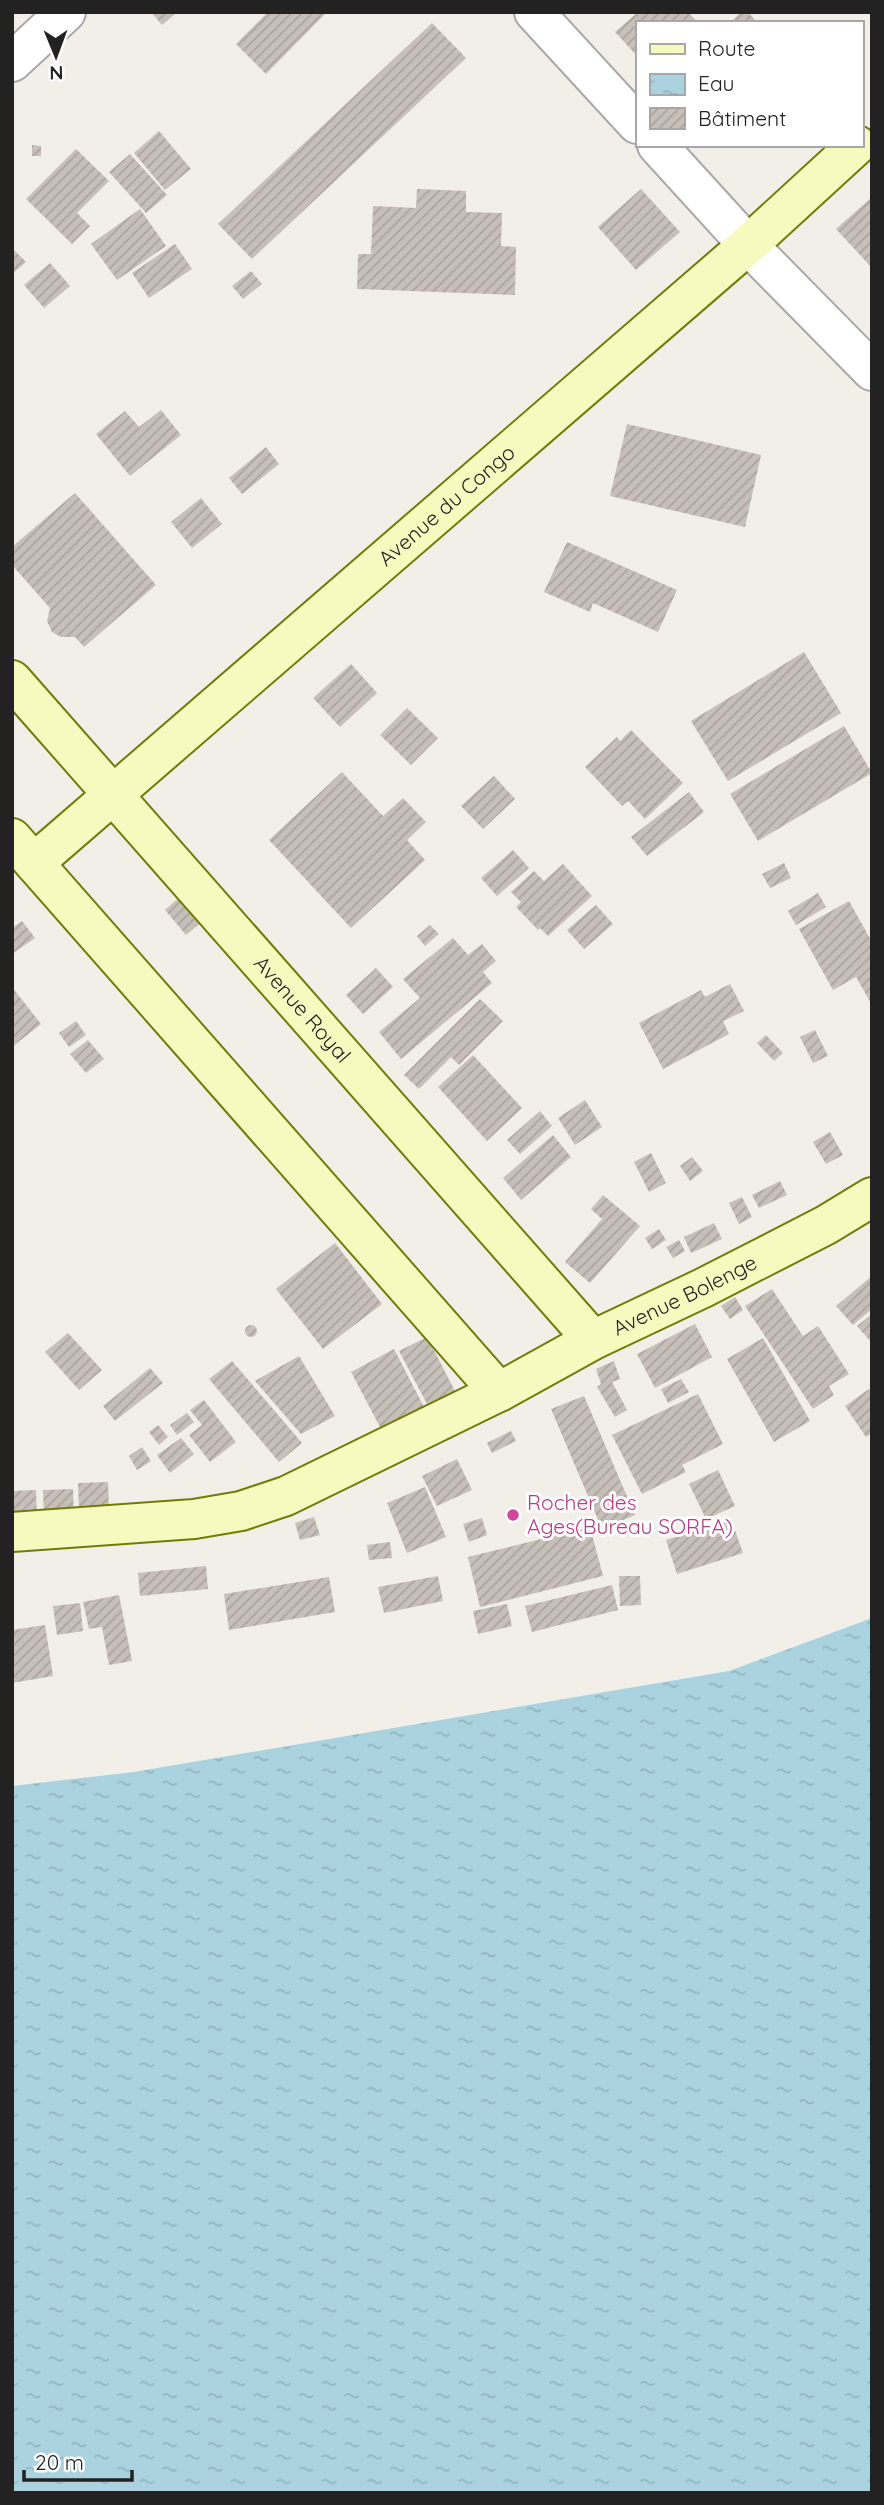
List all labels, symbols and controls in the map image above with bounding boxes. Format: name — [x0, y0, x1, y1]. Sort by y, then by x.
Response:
north arrow — [21, 21, 91, 91]
legend — [636, 21, 863, 147]
text: Route — [698, 35, 755, 61]
text: N — [49, 61, 63, 85]
text: Eau — [698, 70, 734, 96]
text: Bâtiment — [698, 105, 786, 131]
street label: Avenue du Congo — [373, 439, 520, 571]
street label: Avenue Royal — [249, 950, 357, 1068]
street label: Avenue Bolenge — [608, 1249, 761, 1341]
place label: Rocher des Ages(Bureau SORFA) — [527, 1489, 733, 1539]
marker: Rocher des Ages(Bureau SORFA) — [505, 1507, 521, 1523]
scale bar — [24, 2438, 133, 2482]
text: 20 m — [35, 2449, 84, 2475]

